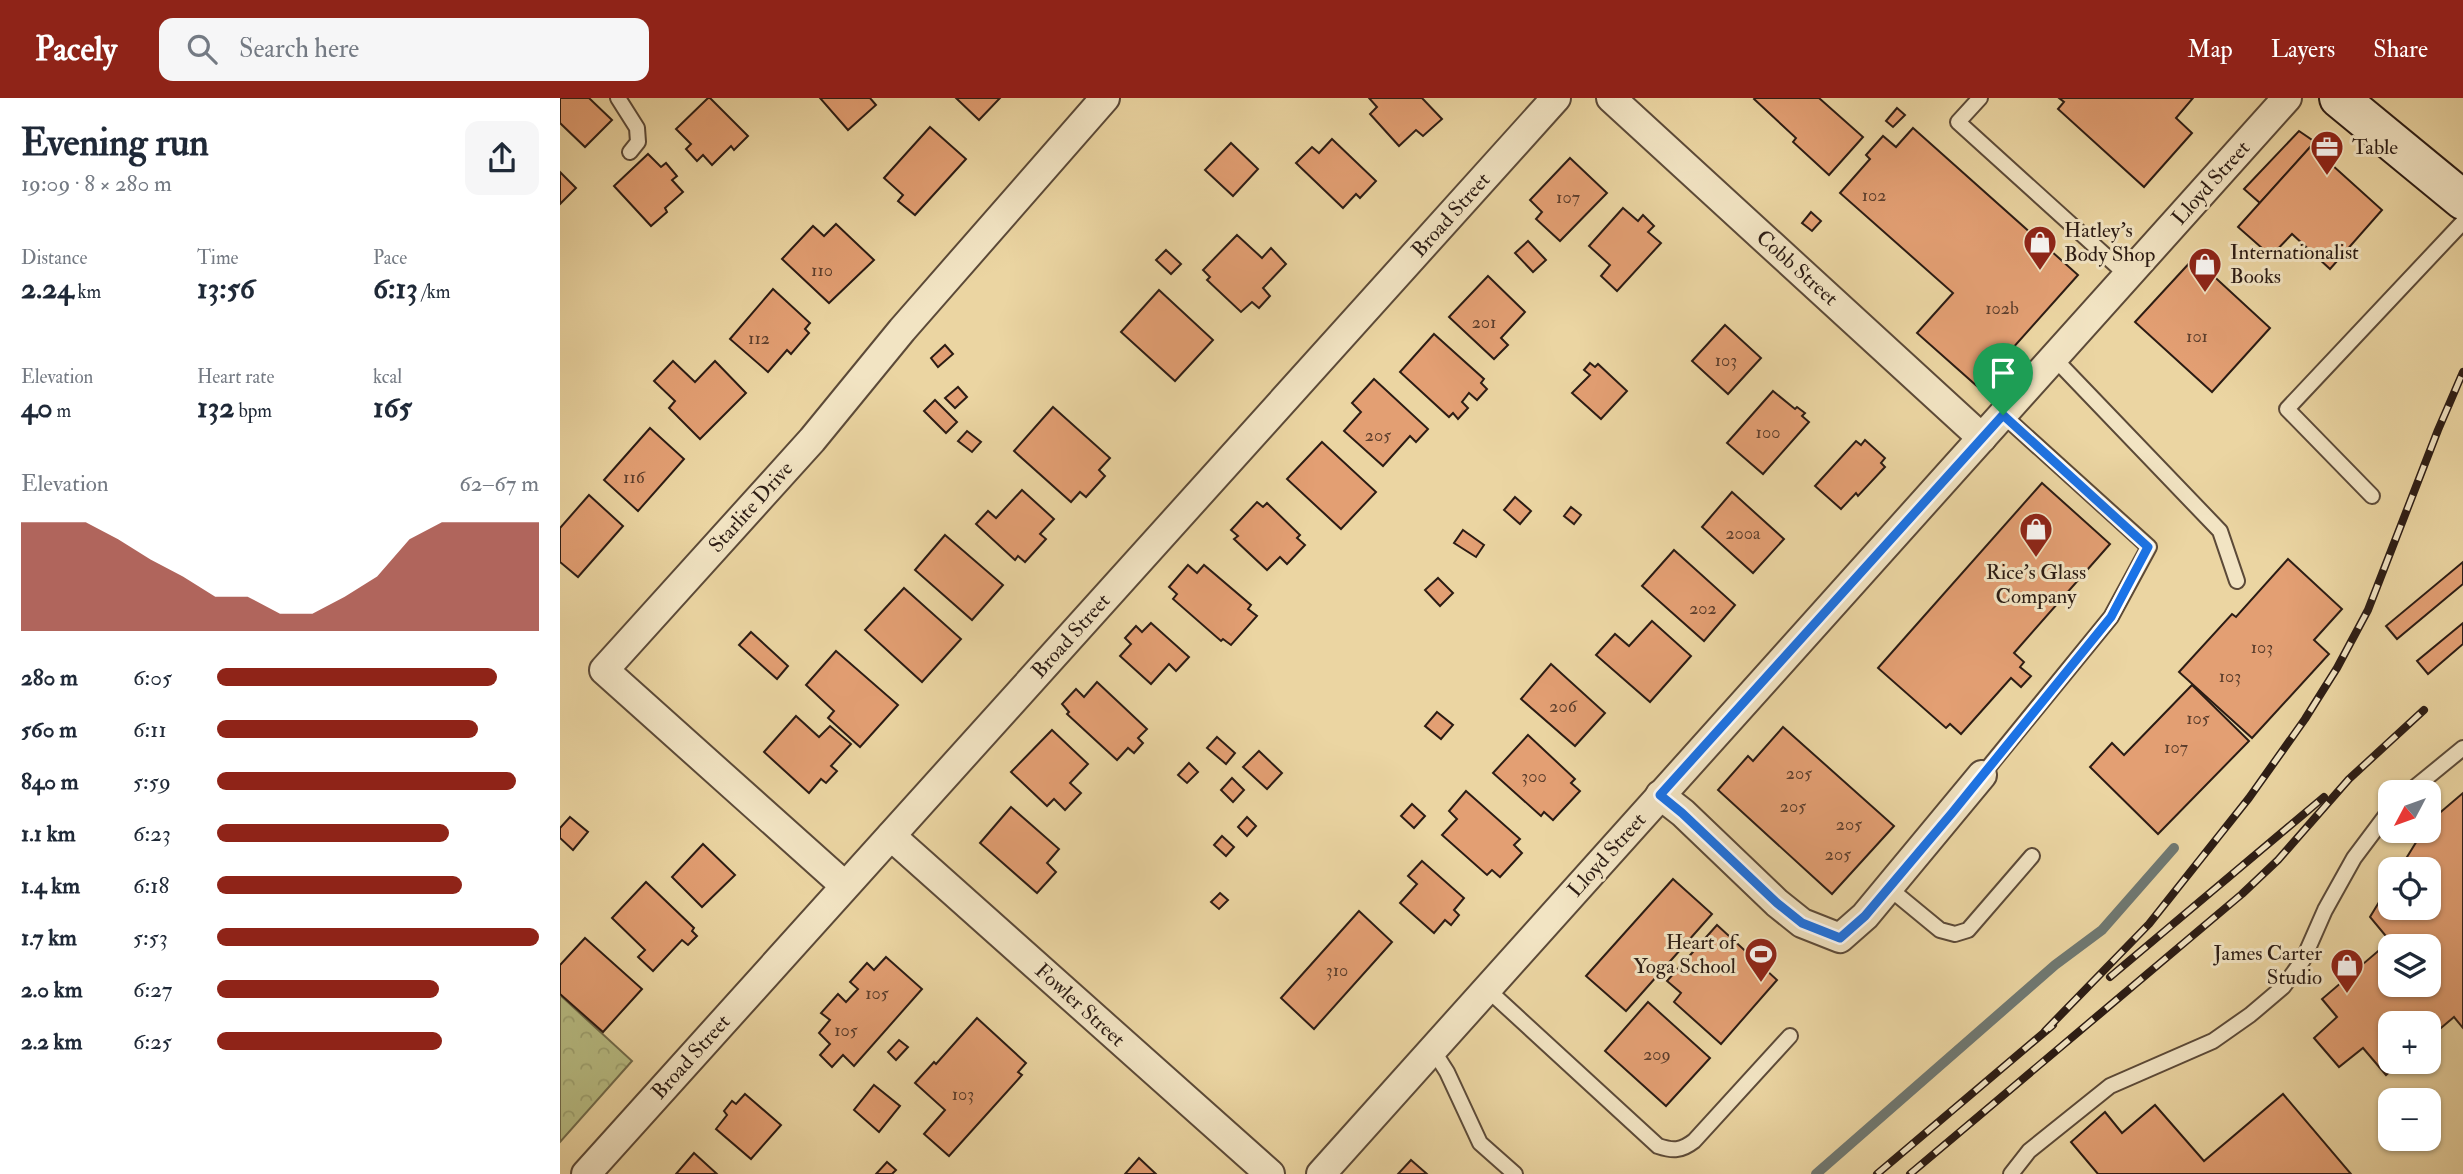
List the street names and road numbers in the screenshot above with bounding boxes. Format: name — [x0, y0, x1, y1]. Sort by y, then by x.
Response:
street label: Lloyd Street — [2166, 135, 2256, 231]
street label: Broad Street — [1406, 167, 1496, 263]
street label: Cobb Street — [1750, 224, 1844, 312]
street label: Starlite Drive — [703, 456, 799, 558]
street label: Broad Street — [1026, 588, 1116, 684]
street label: Lloyd Street — [1562, 807, 1652, 903]
street label: Fowler Street — [1029, 957, 1131, 1053]
street label: Broad Street — [646, 1009, 736, 1105]

